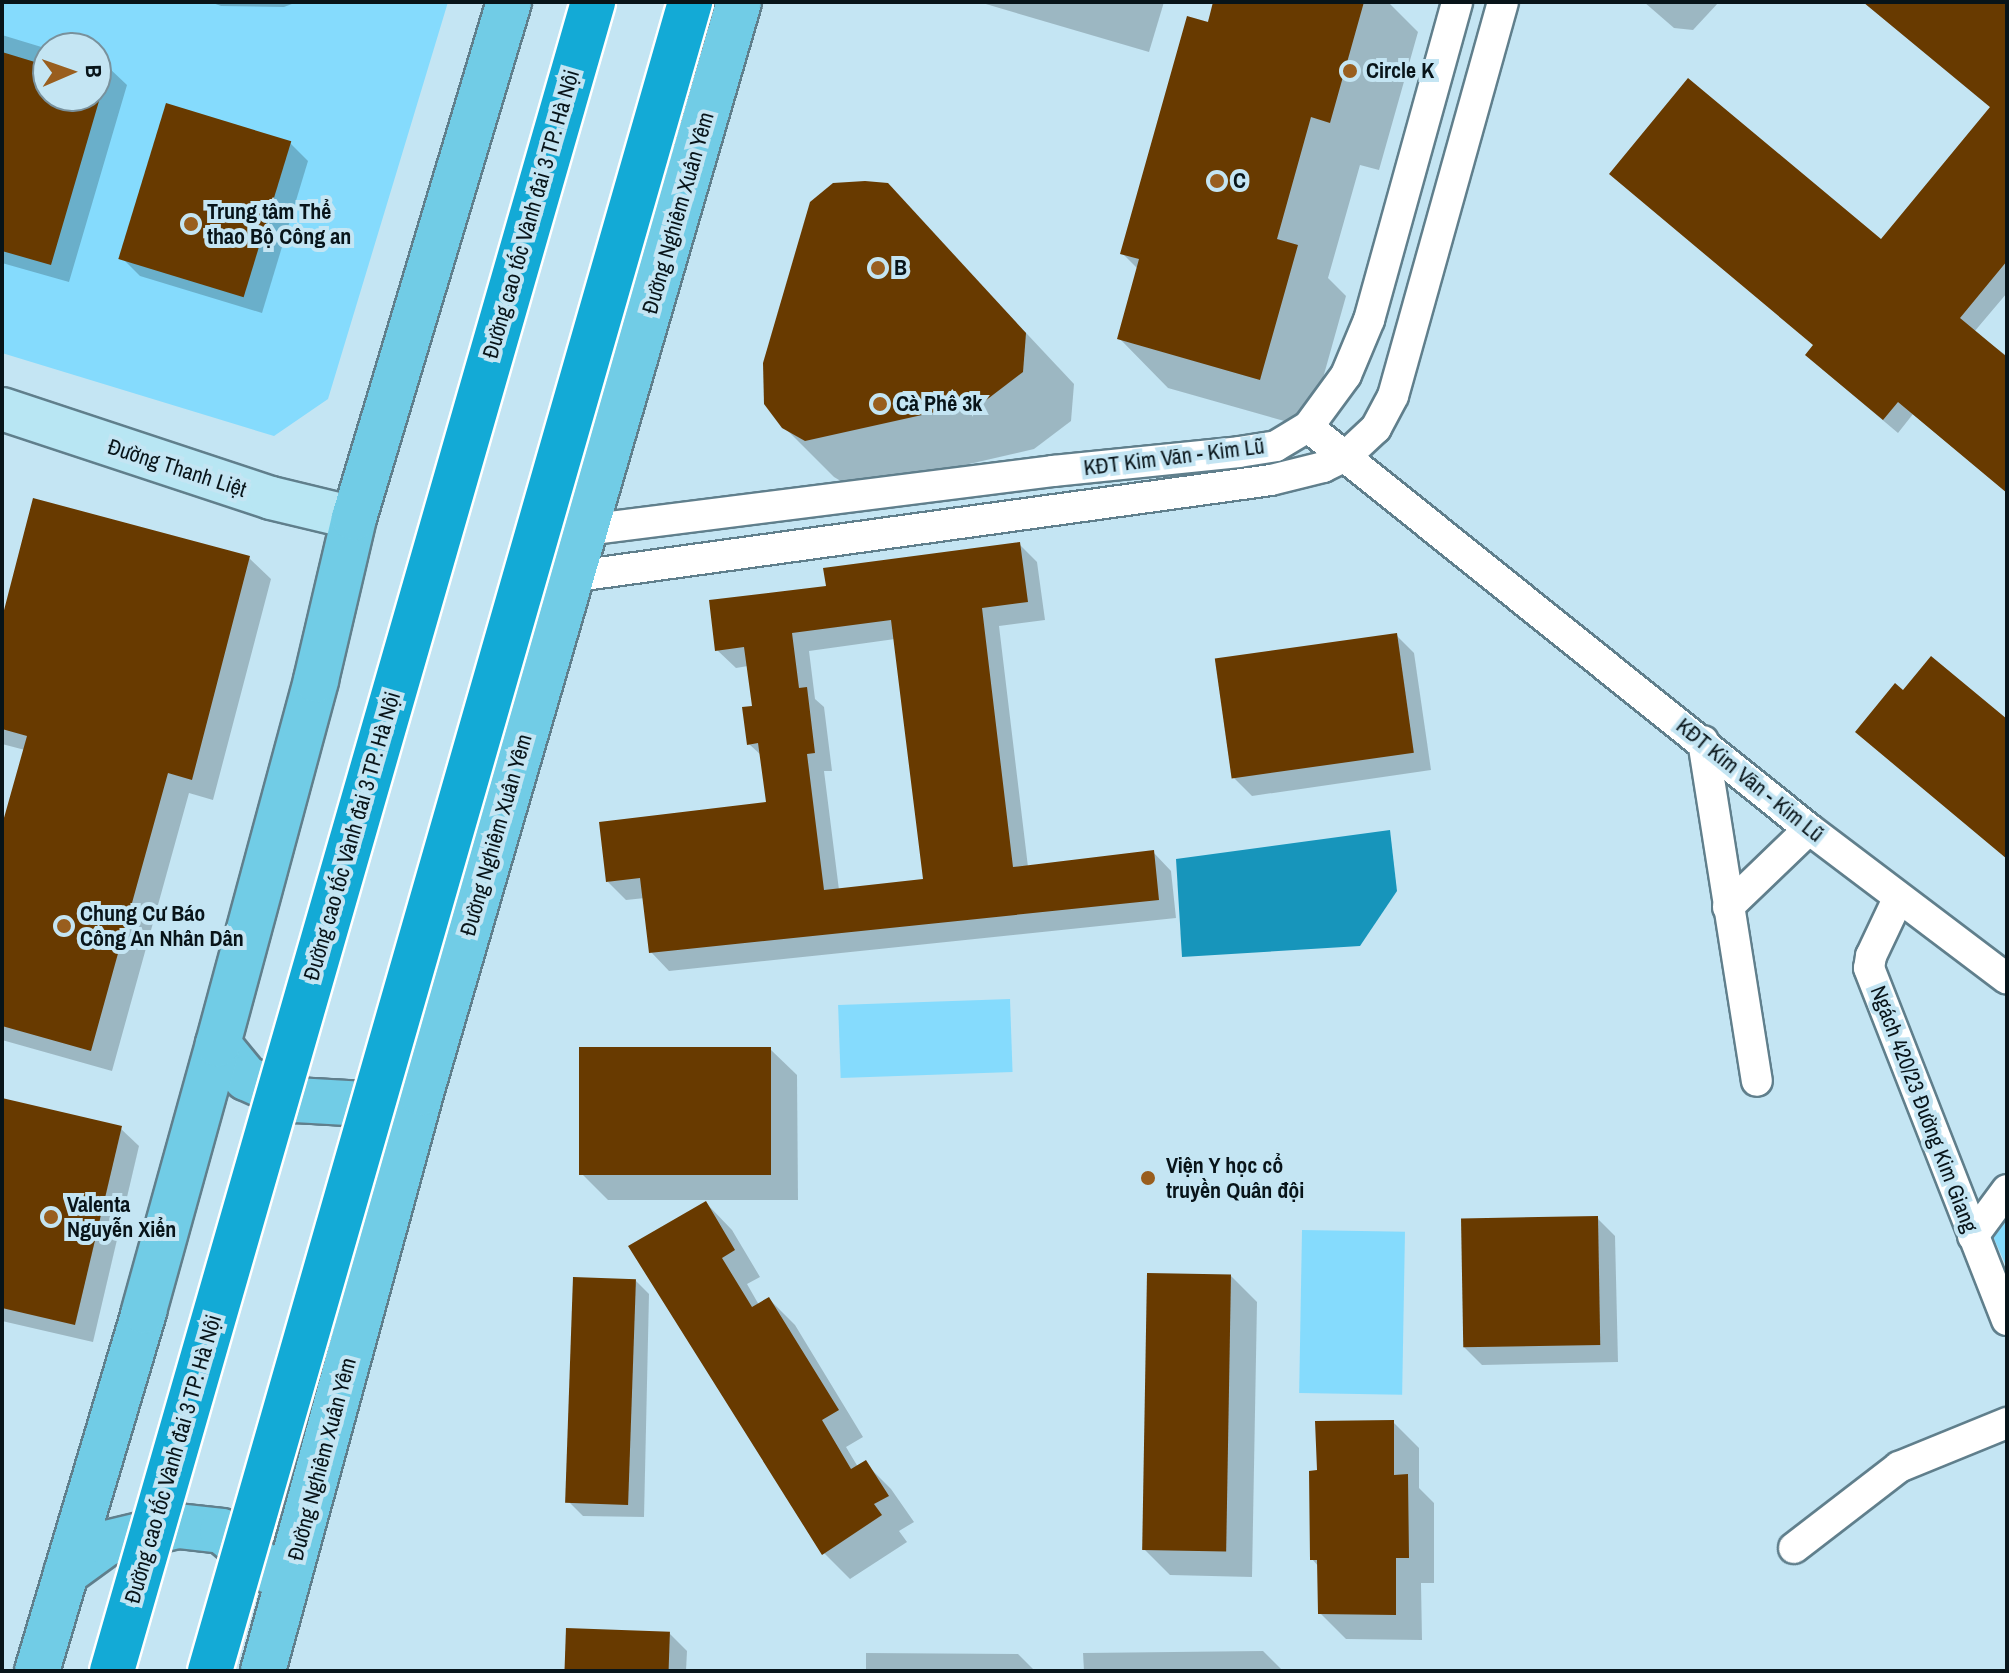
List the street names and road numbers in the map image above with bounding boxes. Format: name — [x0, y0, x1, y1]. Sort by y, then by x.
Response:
street label: Đường cao tốc Vành đai 3 TP. Hà Nội — [477, 67, 585, 361]
street label: Đường Nghiêm Xuân Yêm — [637, 109, 719, 317]
street label: Đường Thanh Liệt — [104, 433, 250, 503]
street label: KĐT Kim Văn - Kim Lũ — [1082, 433, 1266, 481]
street label: Đường cao tốc Vành đai 3 TP. Hà Nội — [298, 689, 406, 983]
street label: KĐT Kim Văn - Kim Lũ — [1671, 712, 1829, 848]
street label: Đường Nghiêm Xuân Yêm — [455, 731, 537, 939]
street label: Ngách 420/23 Đường Kim Giang — [1865, 982, 1983, 1236]
street label: Đường cao tốc Vành đai 3 TP. Hà Nội — [119, 1312, 227, 1606]
street label: Đường Nghiêm Xuân Yêm — [282, 1355, 362, 1563]

